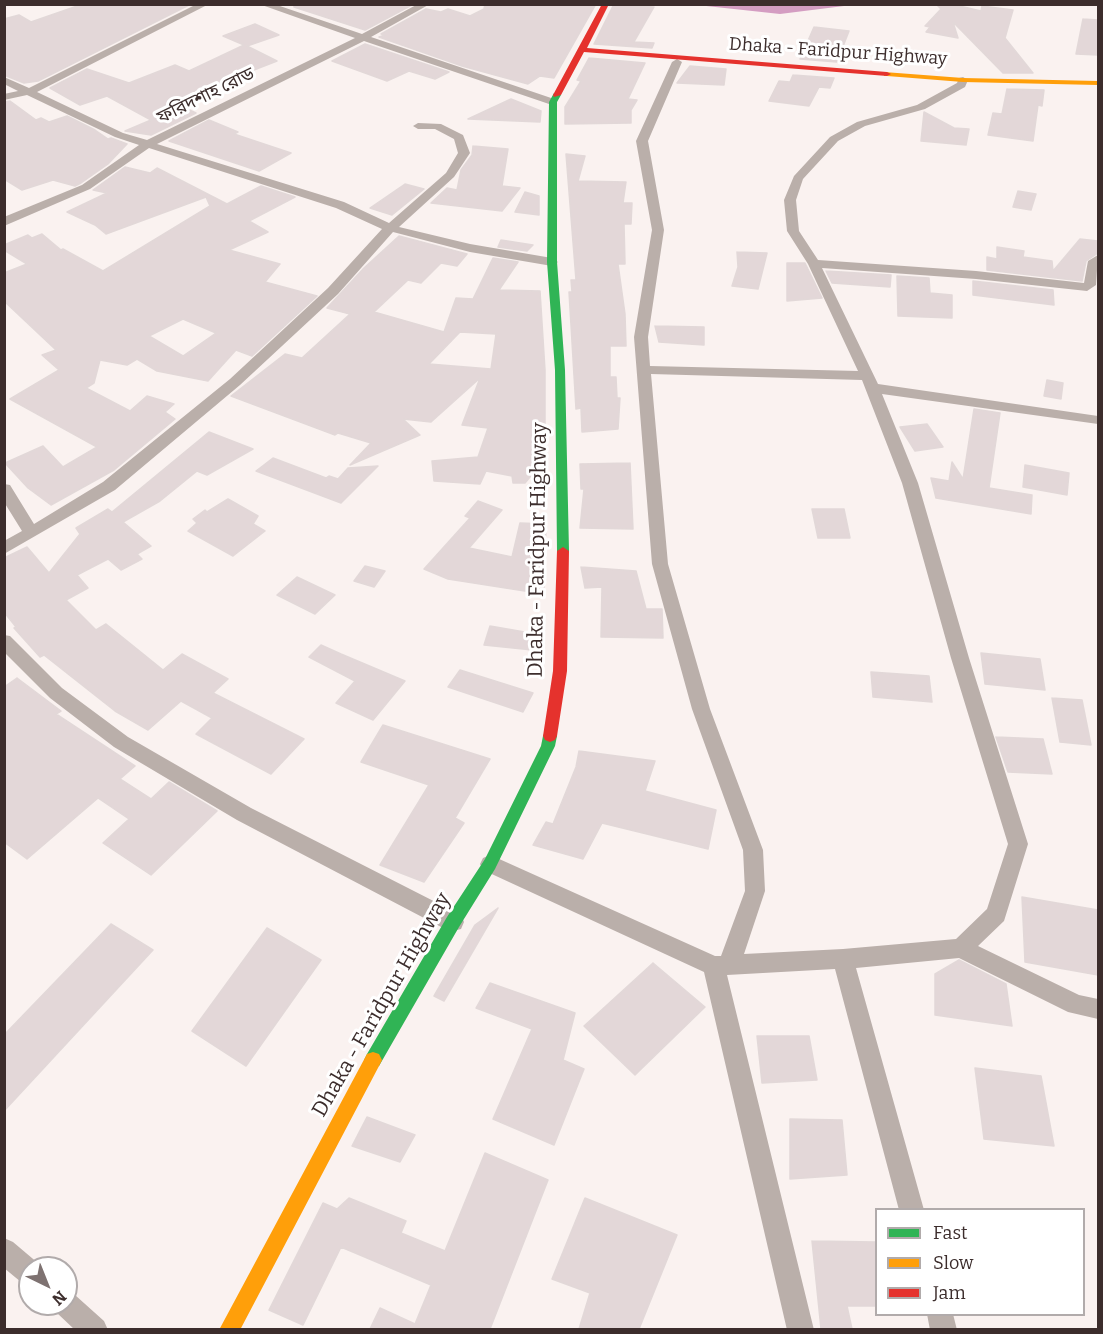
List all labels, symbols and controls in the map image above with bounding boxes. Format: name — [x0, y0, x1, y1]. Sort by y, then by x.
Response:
street label: Dhaka - Faridpur Highway — [728, 34, 948, 70]
street label: ফরিদশাহ রোড — [154, 63, 258, 129]
street label: Dhaka - Faridpur Highway — [523, 422, 553, 678]
street label: Dhaka - Faridpur Highway — [307, 888, 457, 1122]
legend — [875, 1208, 1085, 1316]
text: Fast — [933, 1222, 968, 1244]
text: Slow — [933, 1252, 973, 1274]
north arrow — [18, 1256, 78, 1316]
text: Jam — [933, 1282, 966, 1304]
text: N — [48, 1287, 70, 1309]

